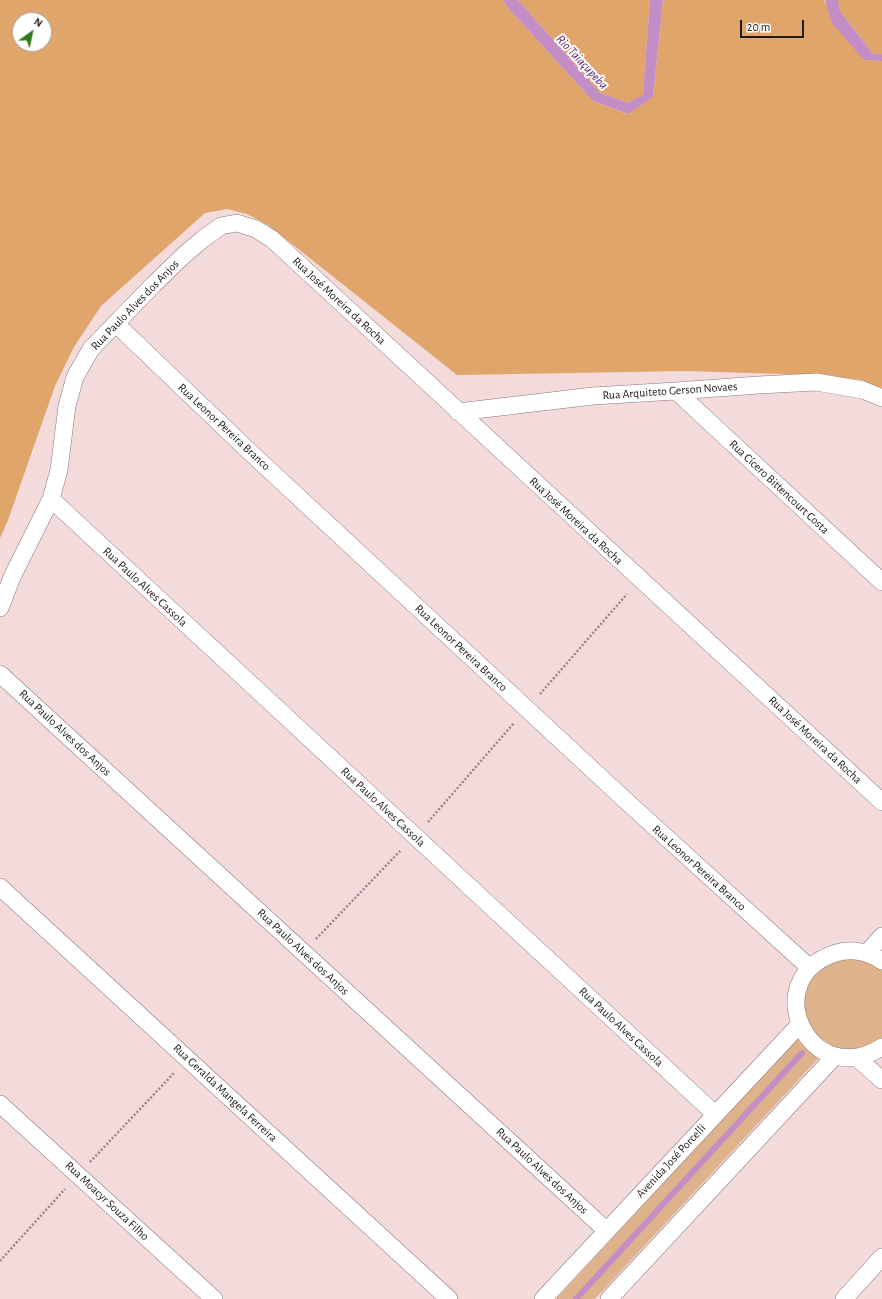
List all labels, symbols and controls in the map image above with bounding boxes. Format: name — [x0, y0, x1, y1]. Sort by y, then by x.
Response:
north arrow — [12, 12, 52, 52]
scale bar — [742, 12, 806, 38]
text: N — [32, 16, 44, 29]
text: 20 m — [747, 21, 770, 33]
water label: Rio Taiaçupeba — [553, 31, 611, 93]
street label: Rua José Moreira da Rocha — [289, 254, 389, 348]
street label: Rua Paulo Alves dos Anjos — [88, 257, 182, 353]
street label: Rua Arquiteto Gerson Novaes — [602, 379, 738, 403]
street label: Rua Leonor Pereira Branco — [175, 380, 273, 474]
street label: Rua Cícero Bittencourt Costa — [726, 437, 832, 537]
street label: Rua José Moreira da Rocha — [526, 474, 626, 568]
street label: Rua Paulo Alves Cassola — [100, 544, 190, 630]
street label: Rua Leonor Pereira Branco — [412, 601, 510, 695]
street label: Rua Paulo Alves dos Anjos — [16, 687, 114, 779]
street label: Rua José Moreira da Rocha — [765, 693, 865, 787]
street label: Rua Paulo Alves Cassola — [338, 764, 428, 850]
street label: Rua Leonor Pereira Branco — [649, 822, 749, 914]
street label: Rua Paulo Alves dos Anjos — [254, 906, 352, 998]
street label: Rua Paulo Alves Cassola — [576, 984, 666, 1070]
street label: Rua Geralda Mangela Ferreira — [170, 1041, 280, 1145]
street label: Avenida José Porcelli — [633, 1121, 709, 1201]
street label: Rua Paulo Alves dos Anjos — [493, 1125, 591, 1217]
street label: Rua Moacyr Souza Filho — [62, 1158, 152, 1244]

